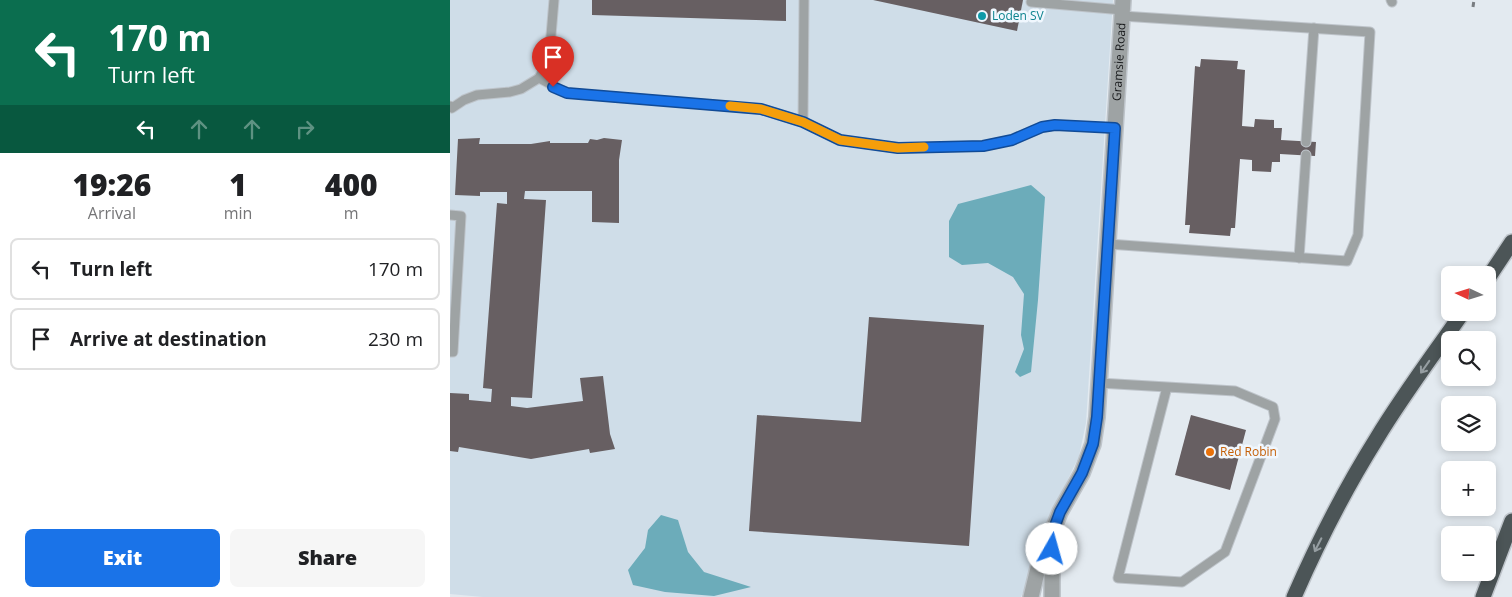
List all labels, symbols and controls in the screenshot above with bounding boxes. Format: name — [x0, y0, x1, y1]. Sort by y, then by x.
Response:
place label: Loden SV — [992, 7, 1045, 24]
marker: Loden SV — [976, 10, 988, 22]
text: 170 m — [108, 14, 212, 61]
icon: left — [25, 20, 90, 85]
street label: Gramsie Road — [1108, 22, 1130, 102]
pin — [532, 36, 574, 87]
icon: arrive — [539, 43, 567, 71]
text: Turn left — [108, 59, 195, 89]
icon: left — [132, 115, 160, 143]
icon: ahead — [185, 115, 213, 143]
icon: ahead — [238, 115, 266, 143]
icon: right — [291, 115, 319, 143]
text: 19:26 — [72, 164, 151, 205]
text: 1 — [229, 164, 247, 205]
text: 400 — [325, 164, 378, 205]
text: Arrival — [88, 202, 136, 224]
text: min — [224, 202, 252, 224]
text: m — [344, 202, 359, 224]
icon: left — [27, 255, 55, 283]
text: Turn left — [70, 256, 152, 282]
text: 170 m — [368, 256, 423, 282]
north arrow — [1441, 266, 1496, 321]
map controls — [1441, 266, 1496, 581]
icon: arrive — [27, 325, 55, 353]
text: Arrive at destination — [70, 326, 267, 352]
text: 230 m — [368, 326, 423, 352]
button: search — [1441, 331, 1496, 386]
one-way arrow — [1420, 360, 1430, 374]
button: layers — [1441, 396, 1496, 451]
place label: Red Robin — [1220, 443, 1277, 460]
marker: Red Robin — [1204, 446, 1216, 458]
button: + — [1441, 461, 1496, 516]
position arrow — [1025, 522, 1077, 574]
button: − — [1441, 526, 1496, 581]
button: Exit — [25, 529, 220, 587]
button: Share — [230, 529, 425, 587]
one-way arrow — [1313, 537, 1322, 552]

